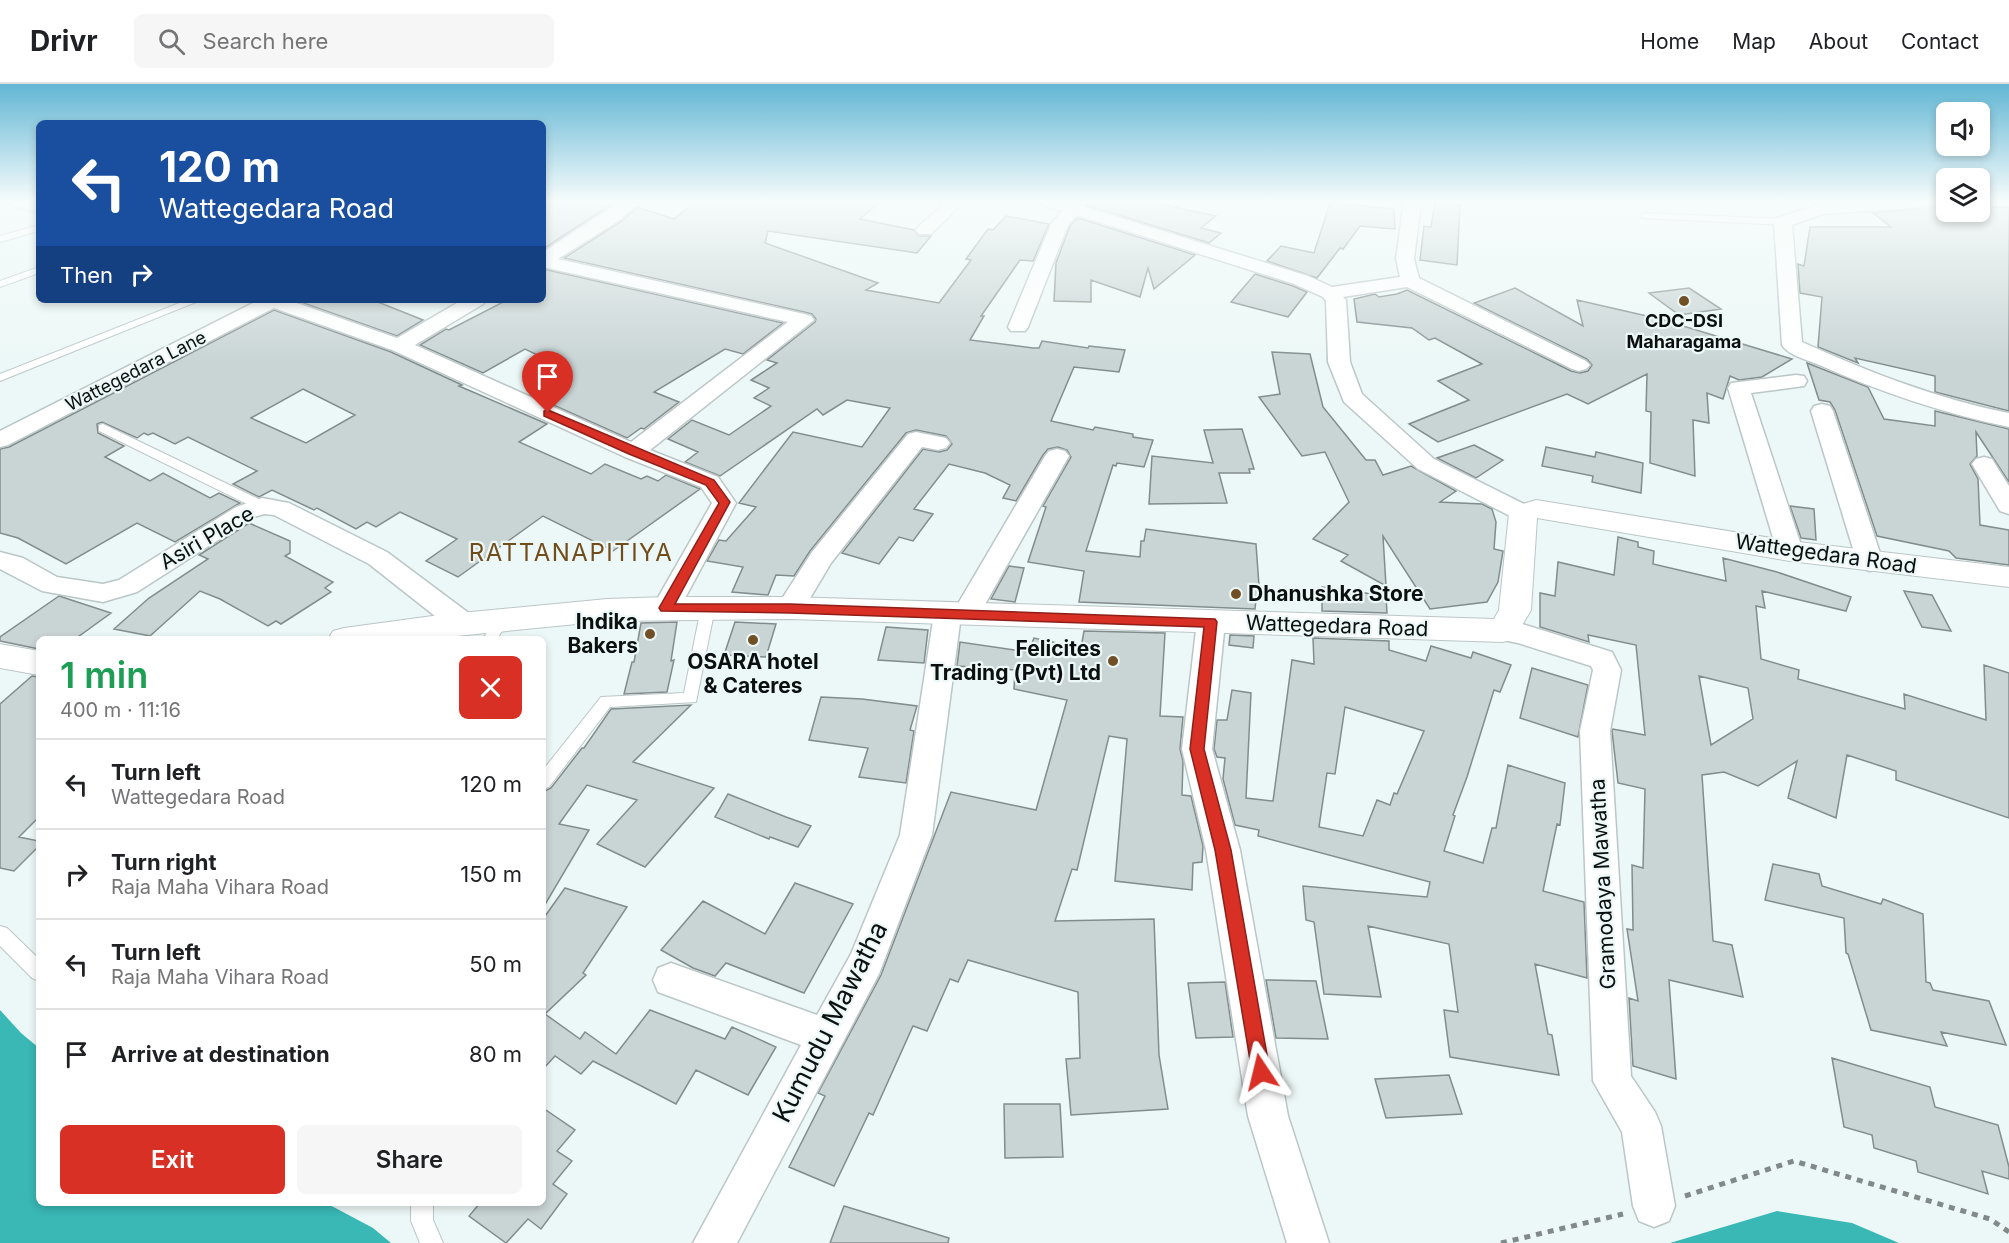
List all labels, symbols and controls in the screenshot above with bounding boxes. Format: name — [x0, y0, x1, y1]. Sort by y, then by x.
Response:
search box — [134, 14, 554, 68]
text: Drivr — [30, 24, 98, 58]
icon: search — [155, 25, 188, 58]
text: Search here — [203, 28, 328, 54]
text: Home — [1640, 29, 1699, 54]
text: Map — [1732, 29, 1776, 54]
text: About — [1809, 29, 1868, 54]
text: Contact — [1901, 29, 1979, 54]
map controls — [1936, 102, 1990, 222]
button: sound — [1936, 102, 1990, 156]
text: 120 m — [159, 141, 280, 192]
icon: left — [60, 144, 138, 222]
button: layers — [1936, 168, 1990, 222]
text: Wattegedara Road — [159, 192, 394, 225]
icon: right — [125, 258, 158, 291]
text: Then — [60, 262, 113, 288]
marker: CDC-DSI Maharagama — [1677, 294, 1691, 308]
place label: CDC-DSI Maharagama — [1626, 310, 1742, 352]
street label: Wattegedara Lane — [62, 326, 209, 415]
pin — [522, 351, 573, 413]
icon: arrive — [531, 360, 564, 393]
street label: Asiri Place — [155, 501, 258, 574]
street label: Wattegedara Road — [1734, 528, 1918, 579]
district label: RATTANAPITIYA — [469, 538, 673, 567]
place label: Dhanushka Store — [1248, 581, 1423, 606]
marker: Dhanushka Store — [1229, 587, 1243, 601]
place label: Indika Bakers — [567, 609, 638, 658]
street label: Wattegedara Road — [1245, 610, 1429, 641]
marker: Indika Bakers — [643, 627, 657, 641]
marker: OSARA hotel & Cateres — [746, 633, 760, 647]
place label: Felicites Trading (Pvt) Ltd — [930, 636, 1101, 685]
place label: OSARA hotel & Cateres — [687, 649, 819, 698]
text: 1 min — [60, 653, 148, 697]
marker: Felicites Trading (Pvt) Ltd — [1106, 654, 1120, 668]
button: close — [459, 656, 522, 719]
text: 400 m · 11:16 — [60, 698, 181, 722]
text: Turn left — [111, 759, 201, 785]
icon: left — [60, 768, 93, 801]
text: 120 m — [460, 771, 522, 797]
street label: Gramodaya Mawatha — [1584, 778, 1621, 990]
text: Wattegedara Road — [111, 785, 285, 809]
text: Turn right — [111, 849, 217, 875]
icon: right — [60, 858, 93, 891]
text: 150 m — [460, 861, 522, 887]
text: Raja Maha Vihara Road — [111, 875, 329, 899]
street label: Kumudu Mawatha — [766, 916, 894, 1127]
text: Turn left — [111, 939, 201, 965]
icon: left — [60, 948, 93, 981]
text: 50 m — [469, 951, 522, 977]
text: Raja Maha Vihara Road — [111, 965, 329, 989]
icon: arrive — [60, 1038, 93, 1071]
position arrow — [1229, 1040, 1293, 1104]
text: Arrive at destination — [111, 1041, 330, 1067]
text: 80 m — [469, 1041, 522, 1067]
button: Exit — [60, 1125, 285, 1194]
button: Share — [297, 1125, 522, 1194]

